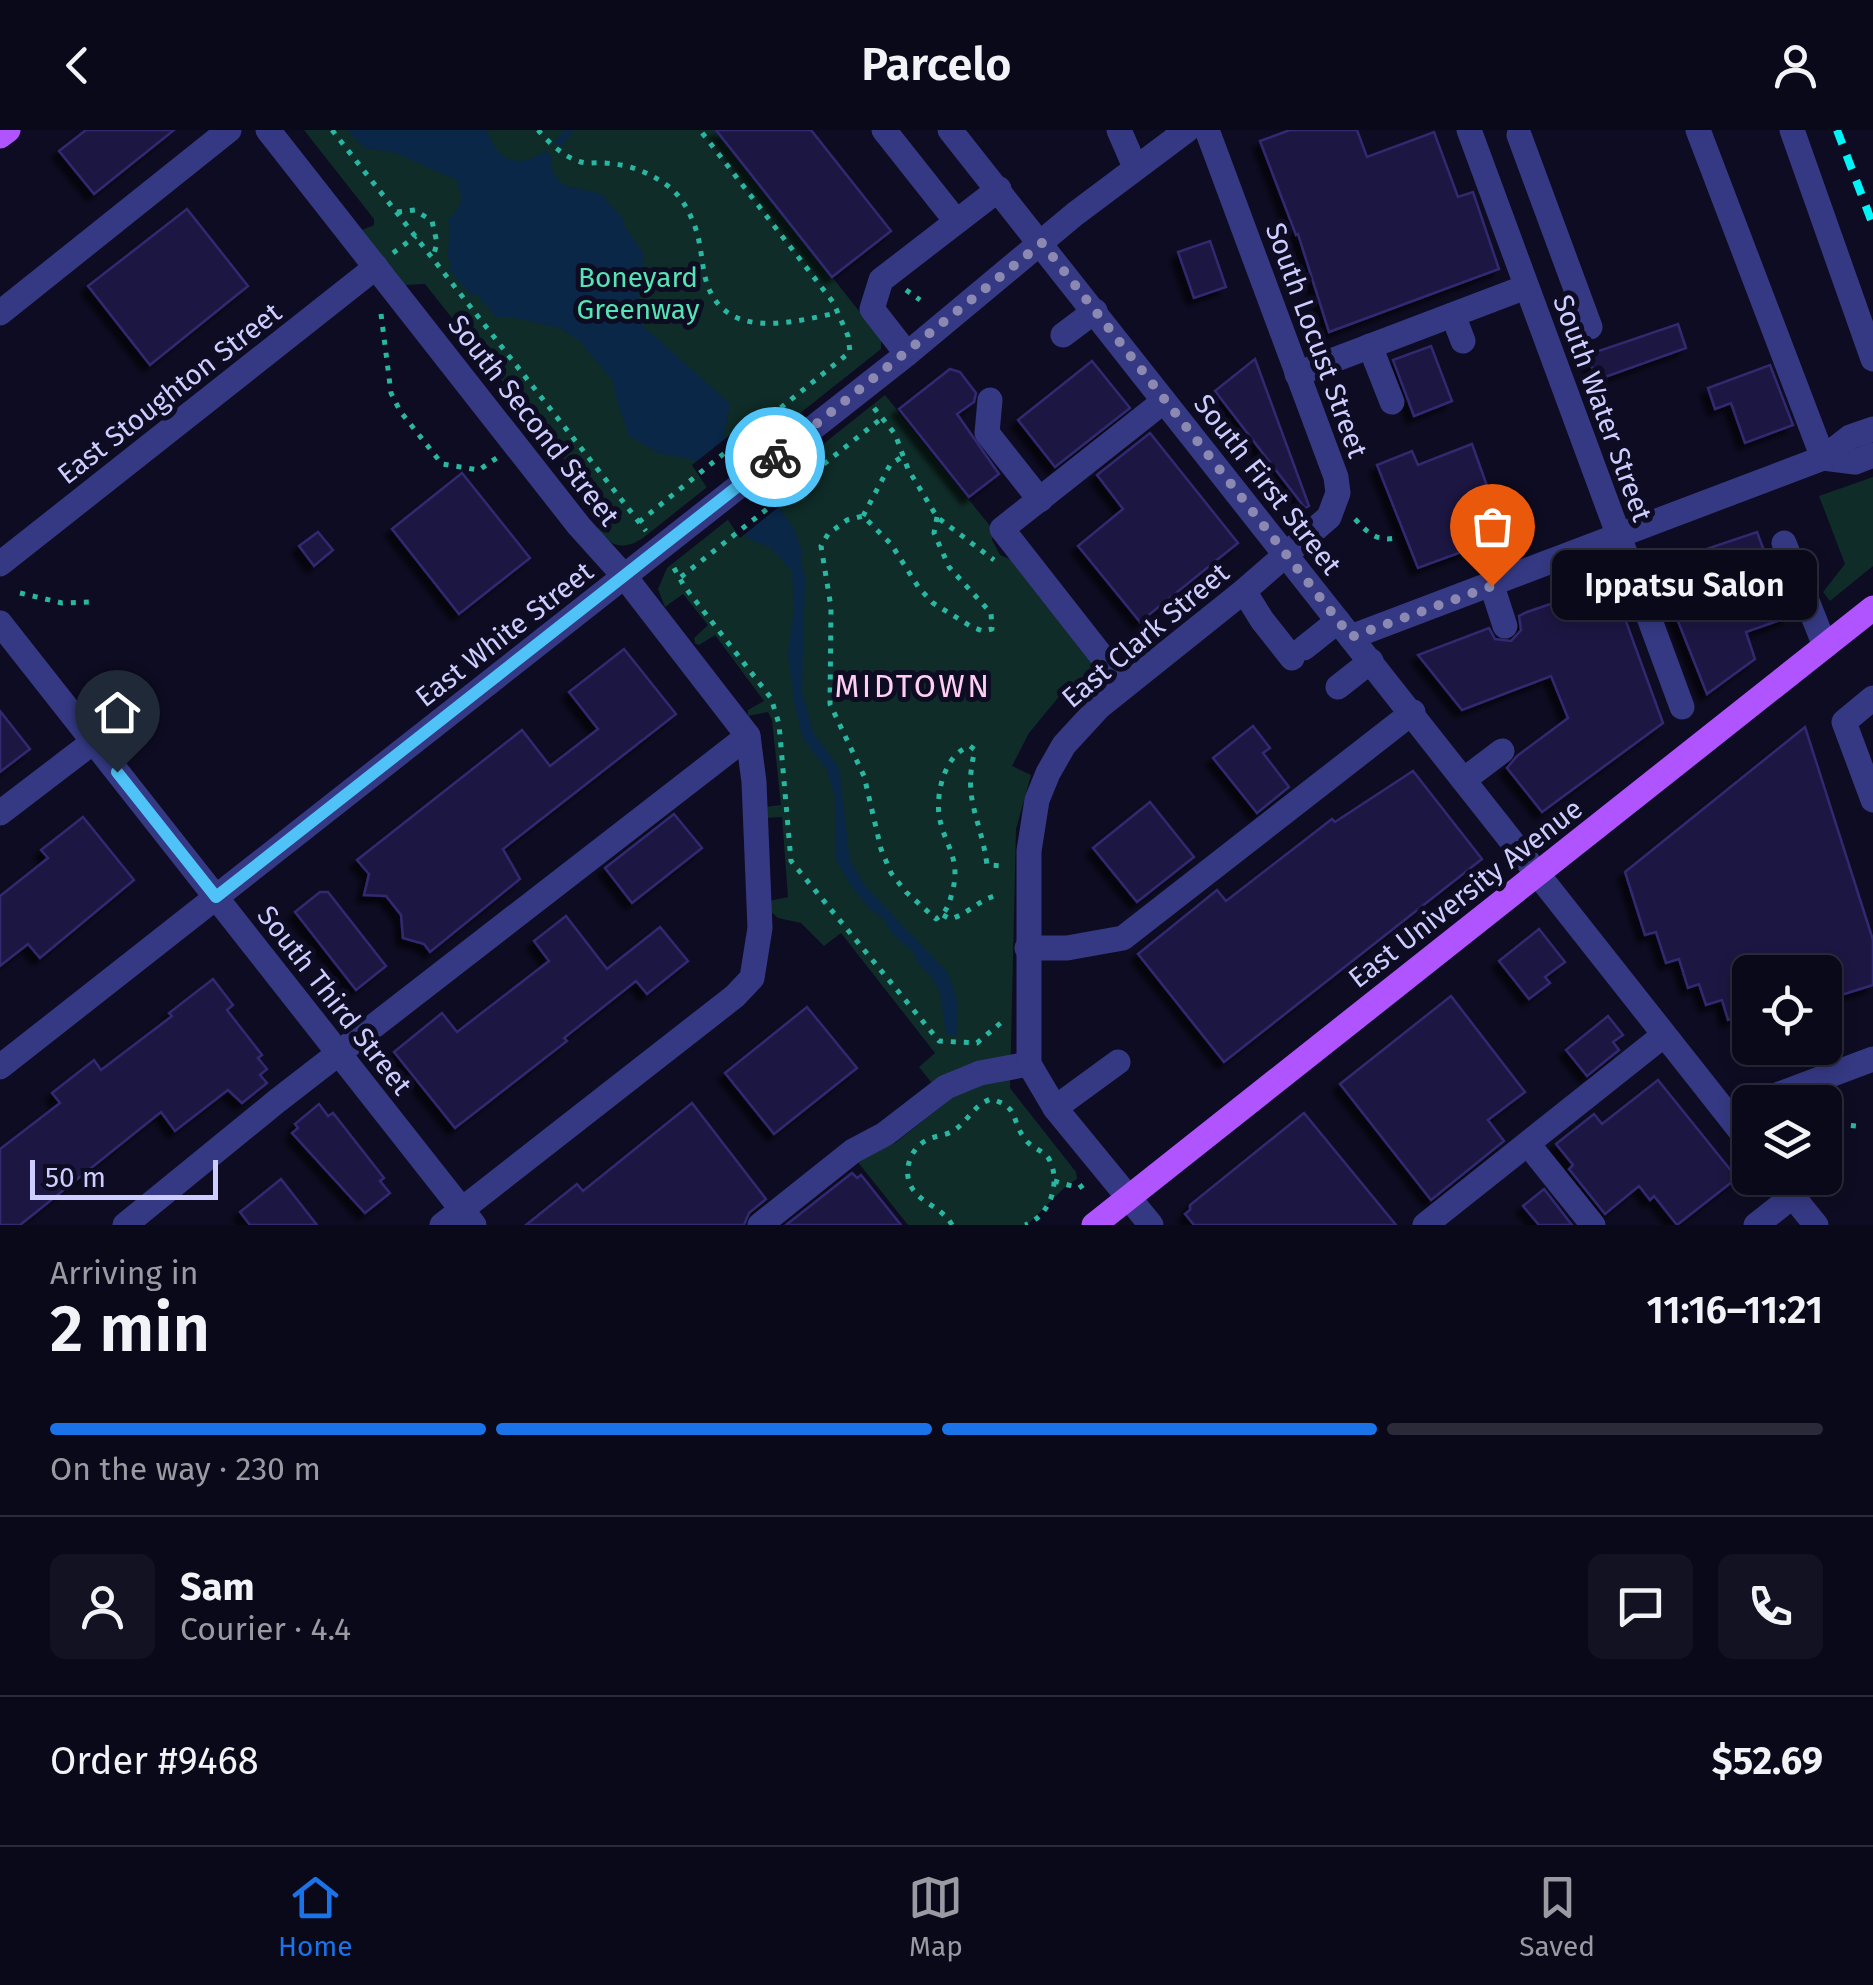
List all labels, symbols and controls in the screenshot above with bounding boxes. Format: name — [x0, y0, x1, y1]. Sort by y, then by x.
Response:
icon: back — [50, 38, 105, 93]
text: Parcelo — [861, 38, 1012, 92]
icon: person — [1768, 38, 1823, 93]
street label: South Locust Street — [1259, 218, 1375, 463]
park label: Boneyard Greenway — [577, 261, 700, 326]
street label: South Water Street — [1546, 290, 1659, 527]
street label: East Stoughton Street — [51, 295, 288, 491]
street label: South Second Street — [441, 308, 627, 533]
street label: South First Street — [1187, 388, 1349, 582]
courier — [725, 407, 825, 507]
icon: bike — [748, 430, 803, 485]
pin — [1450, 484, 1535, 587]
icon: bag — [1465, 499, 1520, 554]
callout: Ippatsu Salon — [1552, 551, 1817, 621]
street label: East White Street — [409, 554, 600, 714]
street label: East Clark Street — [1055, 556, 1236, 715]
text: Ippatsu Salon — [1584, 566, 1785, 604]
district label: MIDTOWN — [834, 667, 992, 705]
pin — [75, 670, 160, 773]
icon: home — [90, 685, 145, 740]
street label: East University Avenue — [1342, 792, 1589, 995]
street label: South Third Street — [251, 899, 419, 1102]
map controls — [1732, 955, 1842, 1195]
button: locate — [1732, 955, 1842, 1065]
button: layers — [1732, 1085, 1842, 1195]
scale bar — [30, 1155, 218, 1200]
text: 50 m — [45, 1161, 106, 1194]
text: Arriving in — [50, 1254, 198, 1292]
text: 11:16–11:21 — [1647, 1287, 1823, 1333]
text: 2 min — [50, 1290, 210, 1368]
text: On the way · 230 m — [50, 1450, 321, 1488]
button: person — [50, 1554, 155, 1659]
button: chat — [1588, 1554, 1693, 1659]
button: phone — [1718, 1554, 1823, 1659]
text: Sam — [180, 1564, 255, 1610]
text: Courier · 4.4 — [180, 1610, 351, 1648]
text: Order #9468 — [50, 1738, 259, 1784]
text: $52.69 — [1712, 1738, 1823, 1784]
tab: Home — [278, 1870, 353, 1963]
tab: Map — [908, 1870, 963, 1963]
tab: Saved — [1519, 1870, 1595, 1963]

